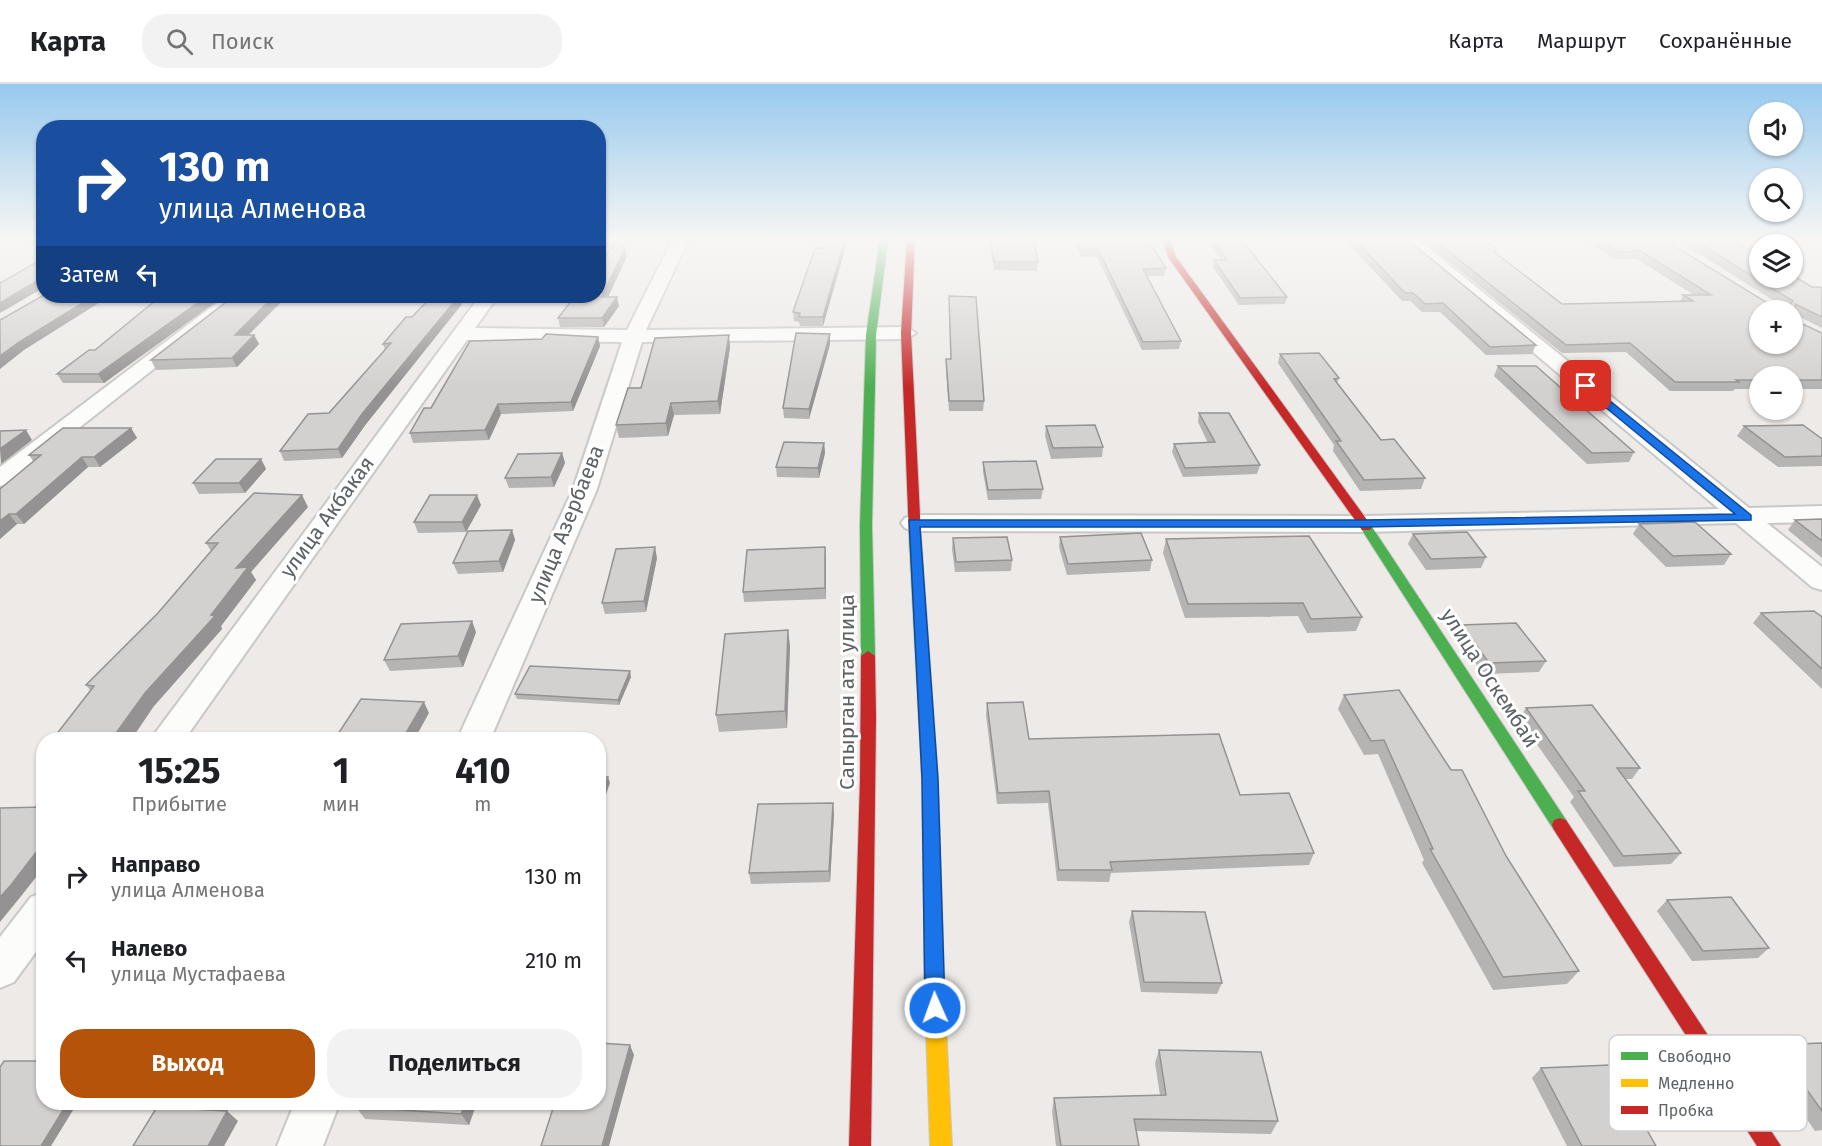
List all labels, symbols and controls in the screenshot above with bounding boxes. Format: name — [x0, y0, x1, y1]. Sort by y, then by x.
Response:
search box — [142, 14, 562, 68]
text: Карта — [30, 25, 106, 58]
icon: search — [163, 25, 196, 58]
text: Поиск — [211, 28, 274, 55]
text: Карта — [1448, 28, 1504, 54]
text: Маршрут — [1537, 28, 1626, 54]
text: Сохранённые — [1659, 28, 1792, 54]
map controls — [1749, 102, 1803, 420]
button: sound — [1749, 102, 1803, 156]
text: 130 m — [159, 142, 270, 192]
icon: right — [60, 144, 138, 222]
button: search — [1749, 168, 1803, 222]
text: улица Алменова — [159, 193, 367, 225]
button: layers — [1749, 234, 1803, 288]
icon: left — [131, 258, 164, 291]
text: Затем — [60, 261, 119, 288]
button: + — [1749, 300, 1803, 354]
pin — [1560, 360, 1611, 411]
button: − — [1749, 366, 1803, 420]
icon: arrive — [1569, 369, 1602, 402]
street label: улица Азербаева — [522, 441, 610, 607]
street label: улица Акбакая — [274, 451, 380, 583]
street label: Сапырган ата улица — [834, 594, 860, 790]
street label: улица Оскембай — [1435, 603, 1545, 753]
text: 15:25 — [138, 749, 220, 793]
text: 1 — [333, 749, 349, 793]
text: 410 — [455, 749, 511, 793]
text: Прибытие — [131, 792, 227, 816]
text: мин — [322, 792, 360, 816]
text: m — [474, 792, 491, 816]
text: Направо — [111, 851, 200, 878]
icon: right — [60, 860, 93, 893]
text: 130 m — [525, 863, 582, 890]
text: улица Алменова — [111, 878, 265, 902]
text: Налево — [111, 935, 187, 962]
icon: left — [60, 944, 93, 977]
text: 210 m — [525, 947, 582, 974]
text: улица Мустафаева — [111, 962, 286, 986]
position arrow — [903, 976, 967, 1040]
button: Выход — [60, 1029, 315, 1098]
button: Поделиться — [327, 1029, 582, 1098]
legend — [1609, 1035, 1807, 1131]
text: Свободно — [1658, 1047, 1731, 1066]
text: Медленно — [1658, 1074, 1734, 1093]
text: Пробка — [1658, 1101, 1714, 1120]

